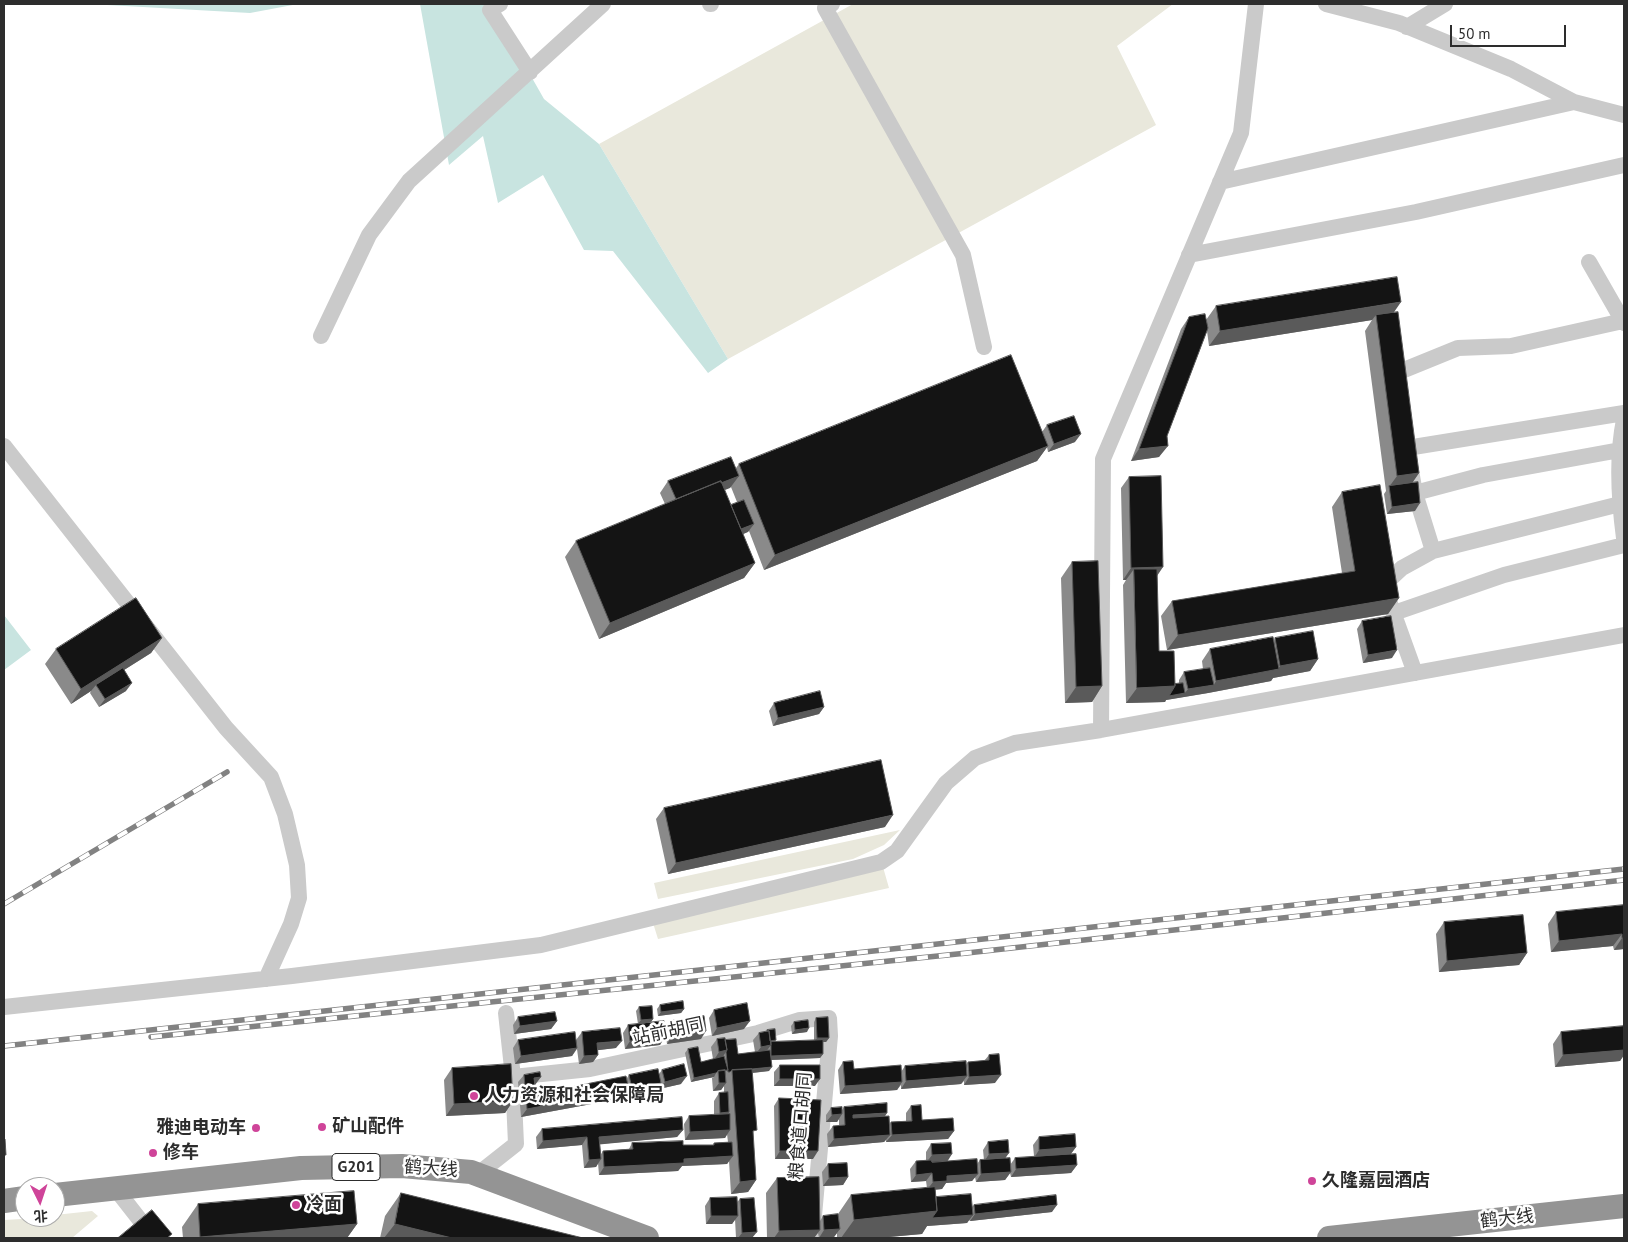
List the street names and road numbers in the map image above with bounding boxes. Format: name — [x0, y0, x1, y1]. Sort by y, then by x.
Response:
street label: 站前胡同 — [631, 1014, 705, 1050]
street label: 粮食道口胡同 — [786, 1071, 816, 1181]
road number: G201 — [332, 1154, 380, 1180]
street label: 鹤大线 — [403, 1156, 459, 1182]
street label: 鹤大线 — [1479, 1205, 1535, 1233]

